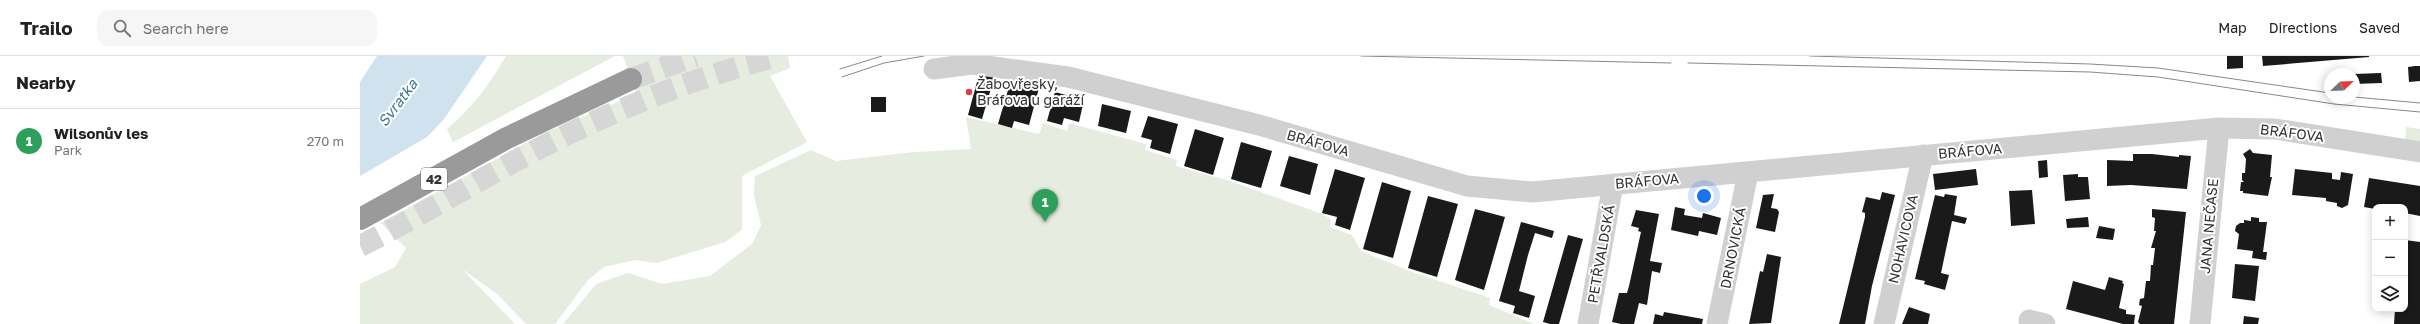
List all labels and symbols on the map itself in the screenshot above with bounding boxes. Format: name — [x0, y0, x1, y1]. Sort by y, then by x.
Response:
north arrow — [2324, 68, 2360, 104]
water label: Svratka — [374, 75, 421, 130]
place label: Žabovřesky, Bráfova u garáží — [977, 75, 1085, 108]
marker: Žabovřesky, Bráfova u garáží — [964, 87, 974, 97]
street label: BRÁFOVA — [2259, 120, 2326, 145]
street label: BRÁFOVA — [1285, 126, 1352, 160]
street label: BRÁFOVA — [1937, 139, 2003, 162]
road number: 42 — [421, 168, 447, 190]
street label: BRÁFOVA — [1614, 169, 1680, 192]
street label: JANA NEČASE — [2196, 178, 2221, 274]
your location — [1694, 186, 1714, 206]
pin: 1 — [1032, 189, 1058, 222]
street label: NOHAVICOVA — [1884, 192, 1921, 285]
street label: PETŘVALDSKÁ — [1583, 203, 1618, 304]
street label: DRNOVICKÁ — [1716, 205, 1749, 290]

